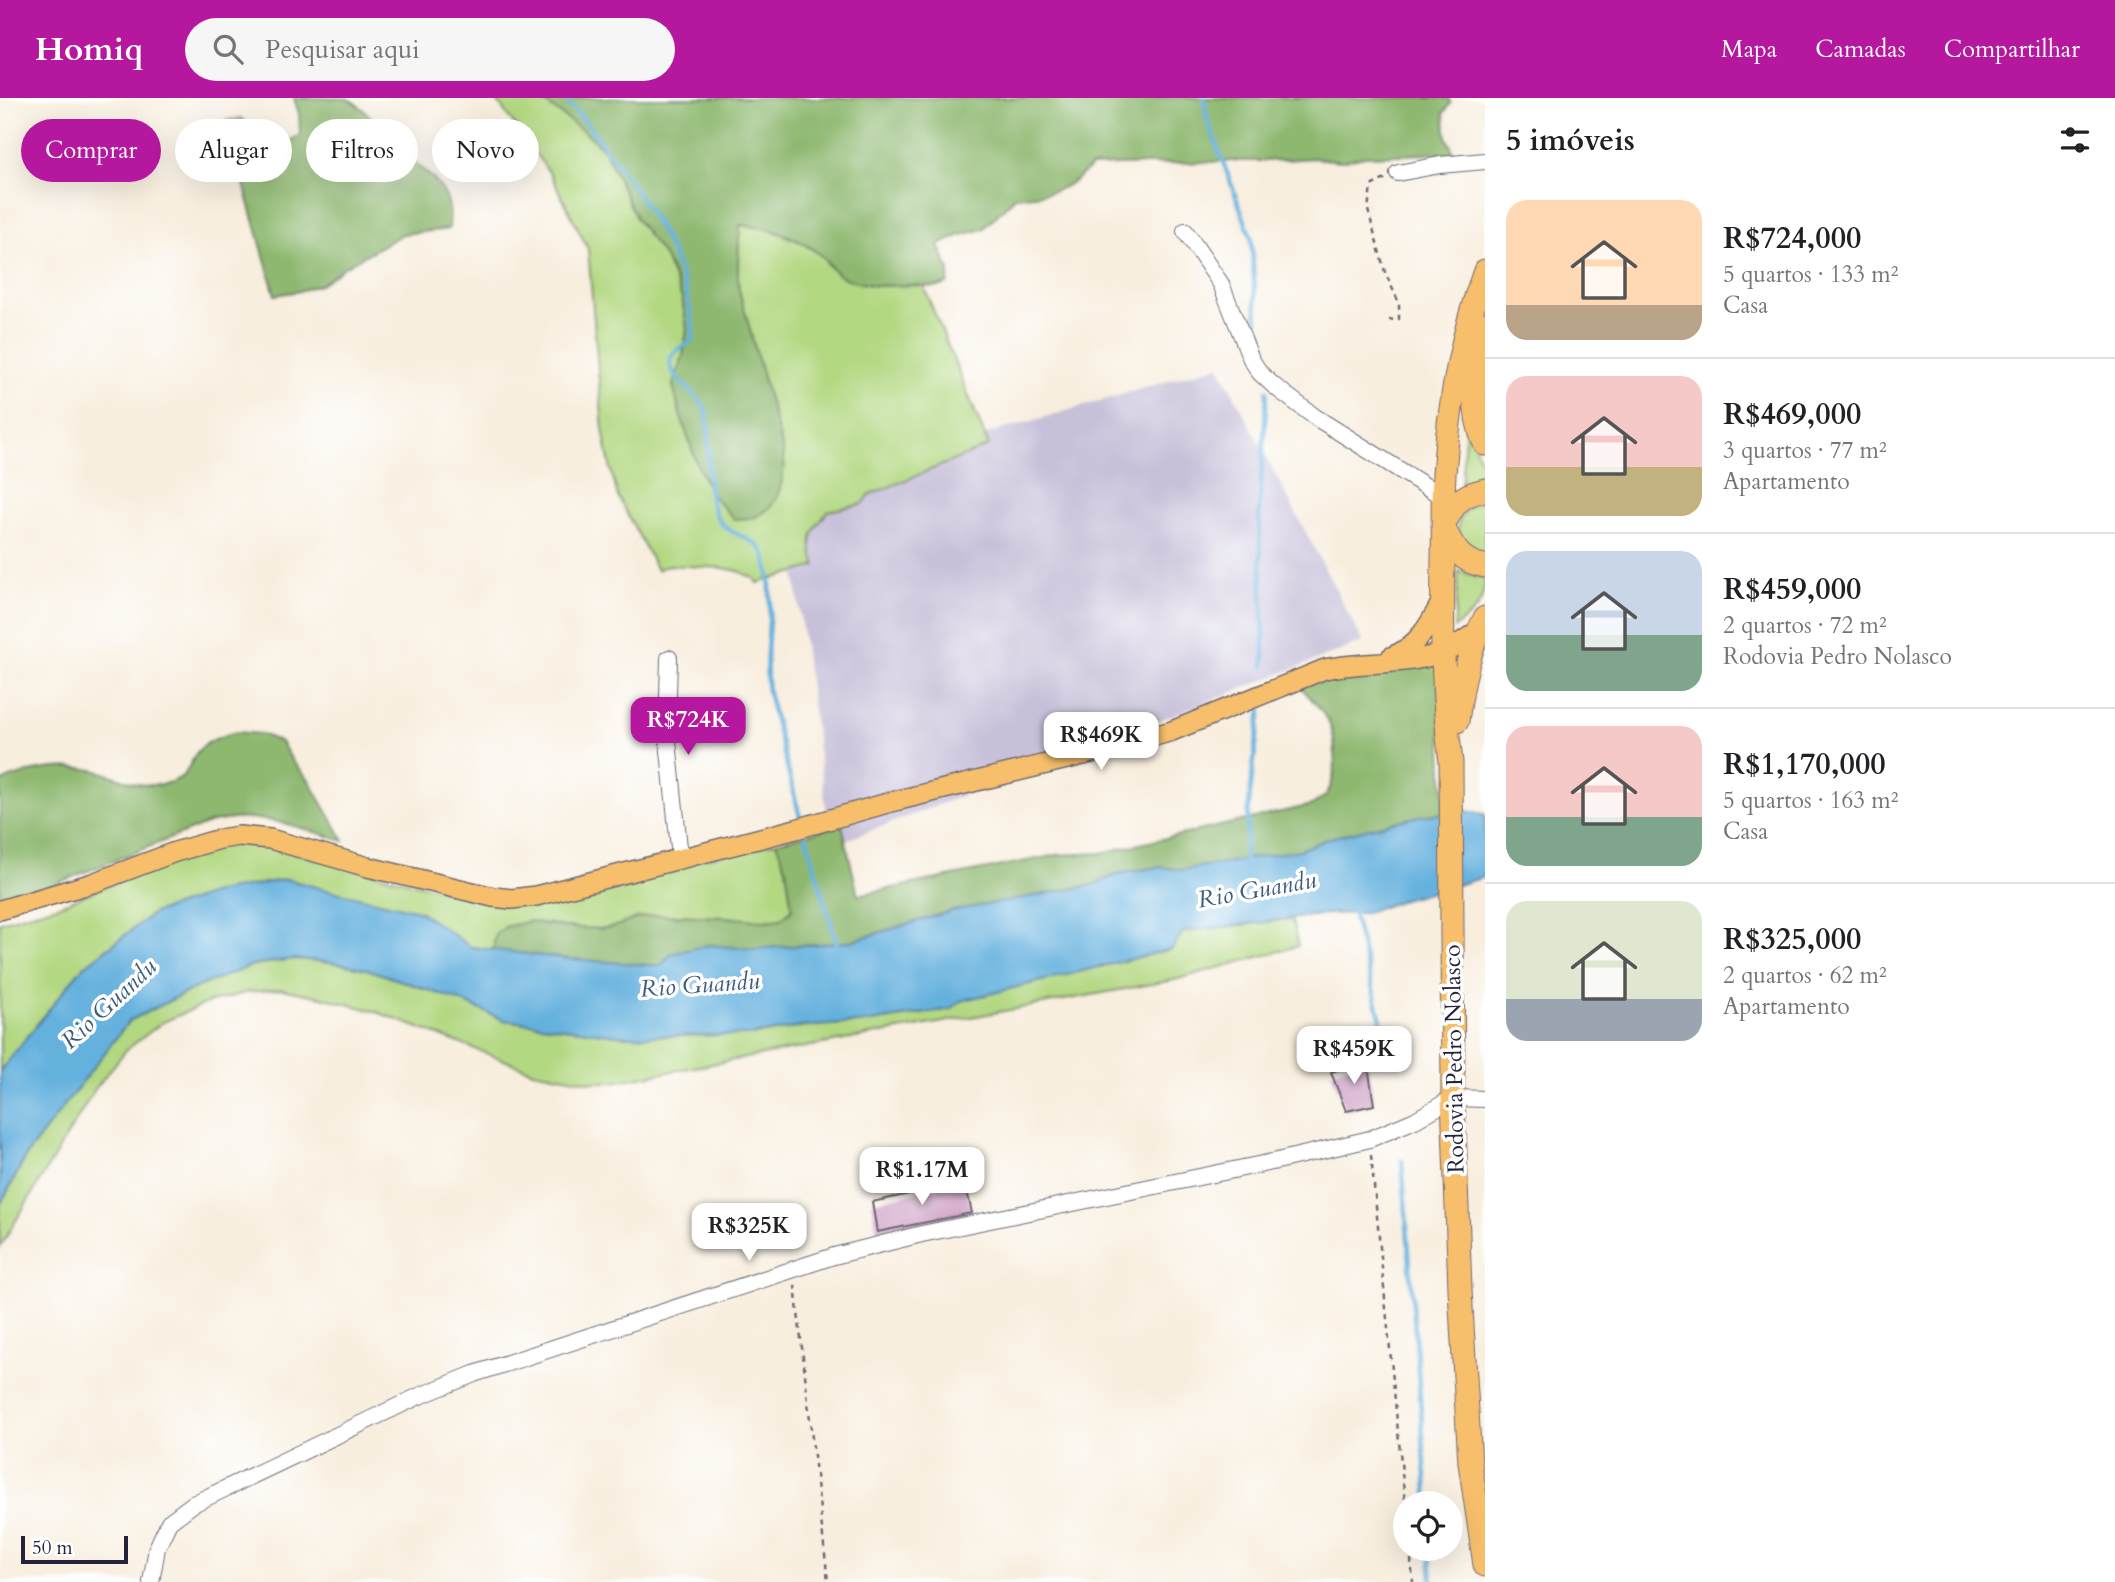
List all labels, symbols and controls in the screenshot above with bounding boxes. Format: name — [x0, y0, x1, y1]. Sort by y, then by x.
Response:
search box — [185, 18, 675, 81]
text: Homiq — [35, 27, 143, 72]
icon: search — [209, 30, 247, 68]
text: Pesquisar aqui — [265, 32, 420, 67]
text: Mapa — [1721, 33, 1777, 66]
text: Camadas — [1815, 33, 1906, 66]
text: Compartilhar — [1944, 33, 2080, 66]
chip: Comprar — [21, 119, 161, 182]
chip: Alugar — [175, 119, 292, 182]
chip: Filtros — [306, 119, 418, 182]
chip: Novo — [432, 119, 539, 182]
text: 5 imóveis — [1506, 120, 1635, 161]
icon: filters — [2056, 121, 2094, 159]
text: R$724,000 — [1723, 218, 1861, 259]
icon: home — [1562, 228, 1646, 312]
text: 5 quartos · 133 m² — [1723, 259, 1898, 290]
text: Casa — [1723, 290, 1768, 321]
text: R$469,000 — [1723, 394, 1861, 435]
icon: home — [1562, 404, 1646, 488]
text: 3 quartos · 77 m² — [1723, 435, 1887, 466]
text: Apartamento — [1723, 466, 1850, 497]
text: R$459,000 — [1723, 569, 1861, 610]
icon: home — [1562, 579, 1646, 663]
text: 2 quartos · 72 m² — [1723, 610, 1887, 641]
text: Rodovia Pedro Nolasco — [1723, 641, 1952, 672]
pin: R$724K — [631, 698, 745, 757]
text: R$724K — [647, 704, 729, 735]
pin: R$469K — [1044, 712, 1158, 772]
text: R$469K — [1060, 719, 1142, 750]
text: R$1,170,000 — [1723, 744, 1886, 785]
icon: home — [1562, 754, 1646, 838]
text: 5 quartos · 163 m² — [1723, 785, 1898, 816]
text: Casa — [1723, 816, 1768, 847]
water label: Rio Guandu — [1195, 863, 1319, 917]
text: R$325,000 — [1723, 919, 1861, 960]
icon: home — [1562, 929, 1646, 1013]
street label: Rodovia Pedro Nolasco — [1437, 944, 1471, 1174]
water label: Rio Guandu — [54, 951, 164, 1057]
text: 2 quartos · 62 m² — [1723, 960, 1887, 991]
water label: Rio Guandu — [639, 964, 761, 1006]
text: Apartamento — [1723, 991, 1850, 1022]
pin: R$459K — [1297, 1026, 1411, 1086]
text: R$459K — [1313, 1033, 1395, 1064]
pin: R$1.17M — [857, 1148, 987, 1207]
text: R$1.17M — [875, 1154, 969, 1185]
pin: R$325K — [692, 1204, 806, 1263]
text: R$325K — [708, 1210, 790, 1241]
map controls — [1393, 1491, 1463, 1561]
button: locate — [1393, 1491, 1463, 1561]
scale bar — [21, 1533, 128, 1565]
text: 50 m — [32, 1535, 73, 1561]

